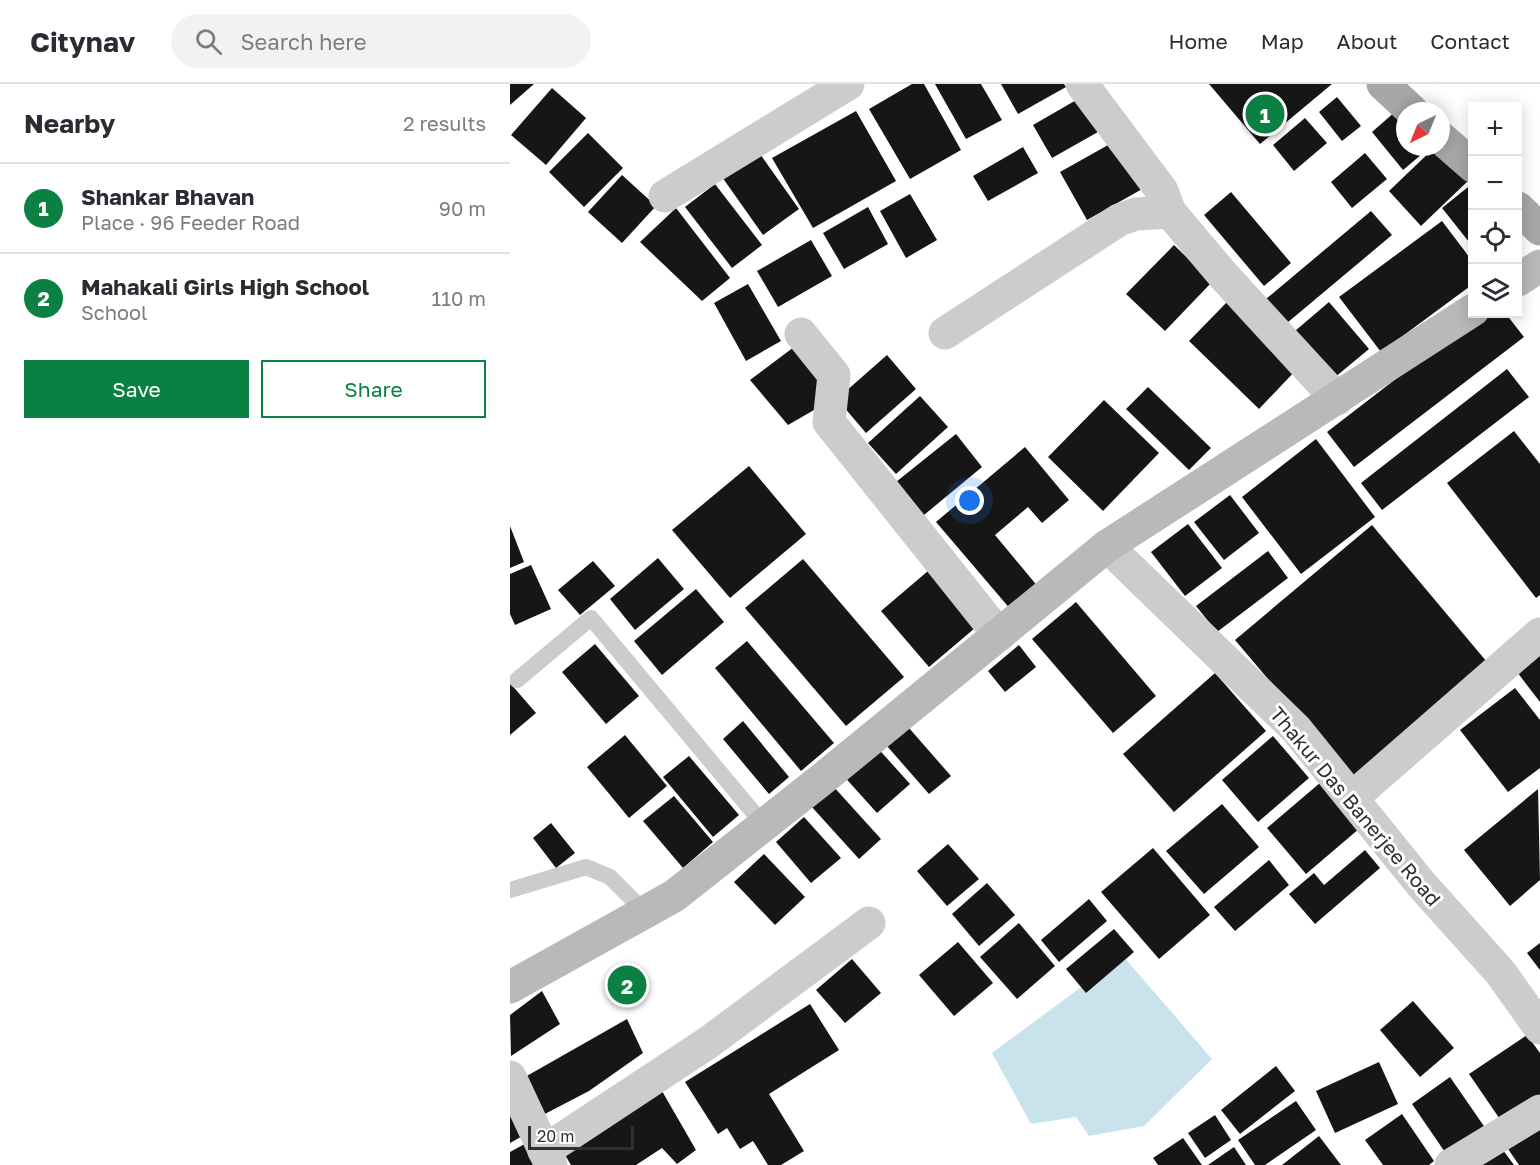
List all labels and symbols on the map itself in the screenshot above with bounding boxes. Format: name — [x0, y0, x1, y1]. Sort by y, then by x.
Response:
pin: 1 — [1246, 92, 1284, 136]
north arrow — [1396, 102, 1450, 156]
your location — [955, 486, 984, 515]
street label: Thakur Das Banerjee Road — [1266, 702, 1446, 910]
pin: 2 — [608, 962, 646, 1008]
scale bar — [528, 1123, 634, 1150]

